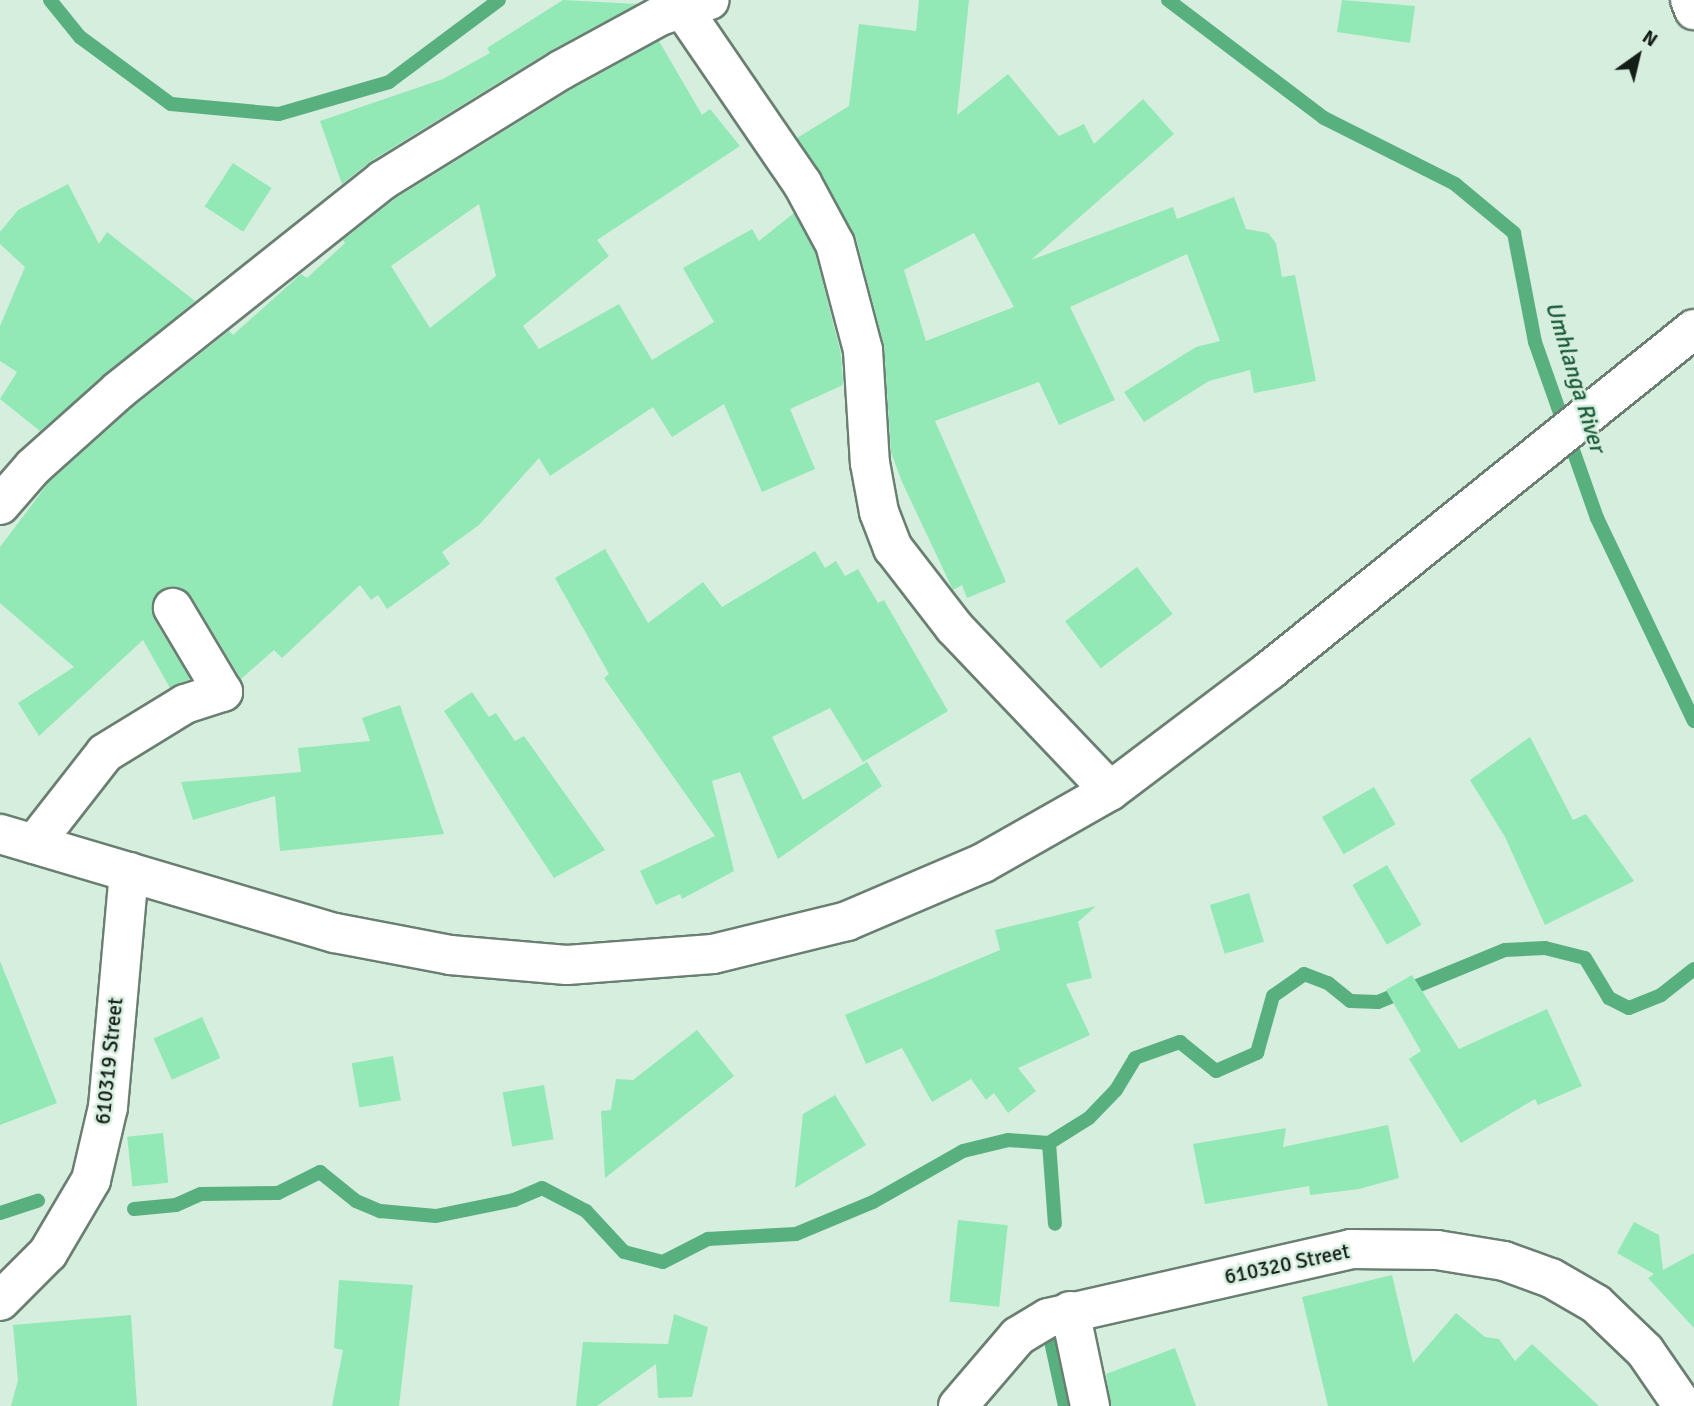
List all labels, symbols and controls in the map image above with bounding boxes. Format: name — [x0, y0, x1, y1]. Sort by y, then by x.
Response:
north arrow — [1603, 21, 1673, 91]
text: N — [1638, 25, 1662, 52]
water label: Umhlanga River — [1539, 298, 1611, 456]
street label: 610319 Street — [90, 996, 128, 1126]
street label: 610320 Street — [1222, 1238, 1352, 1290]

